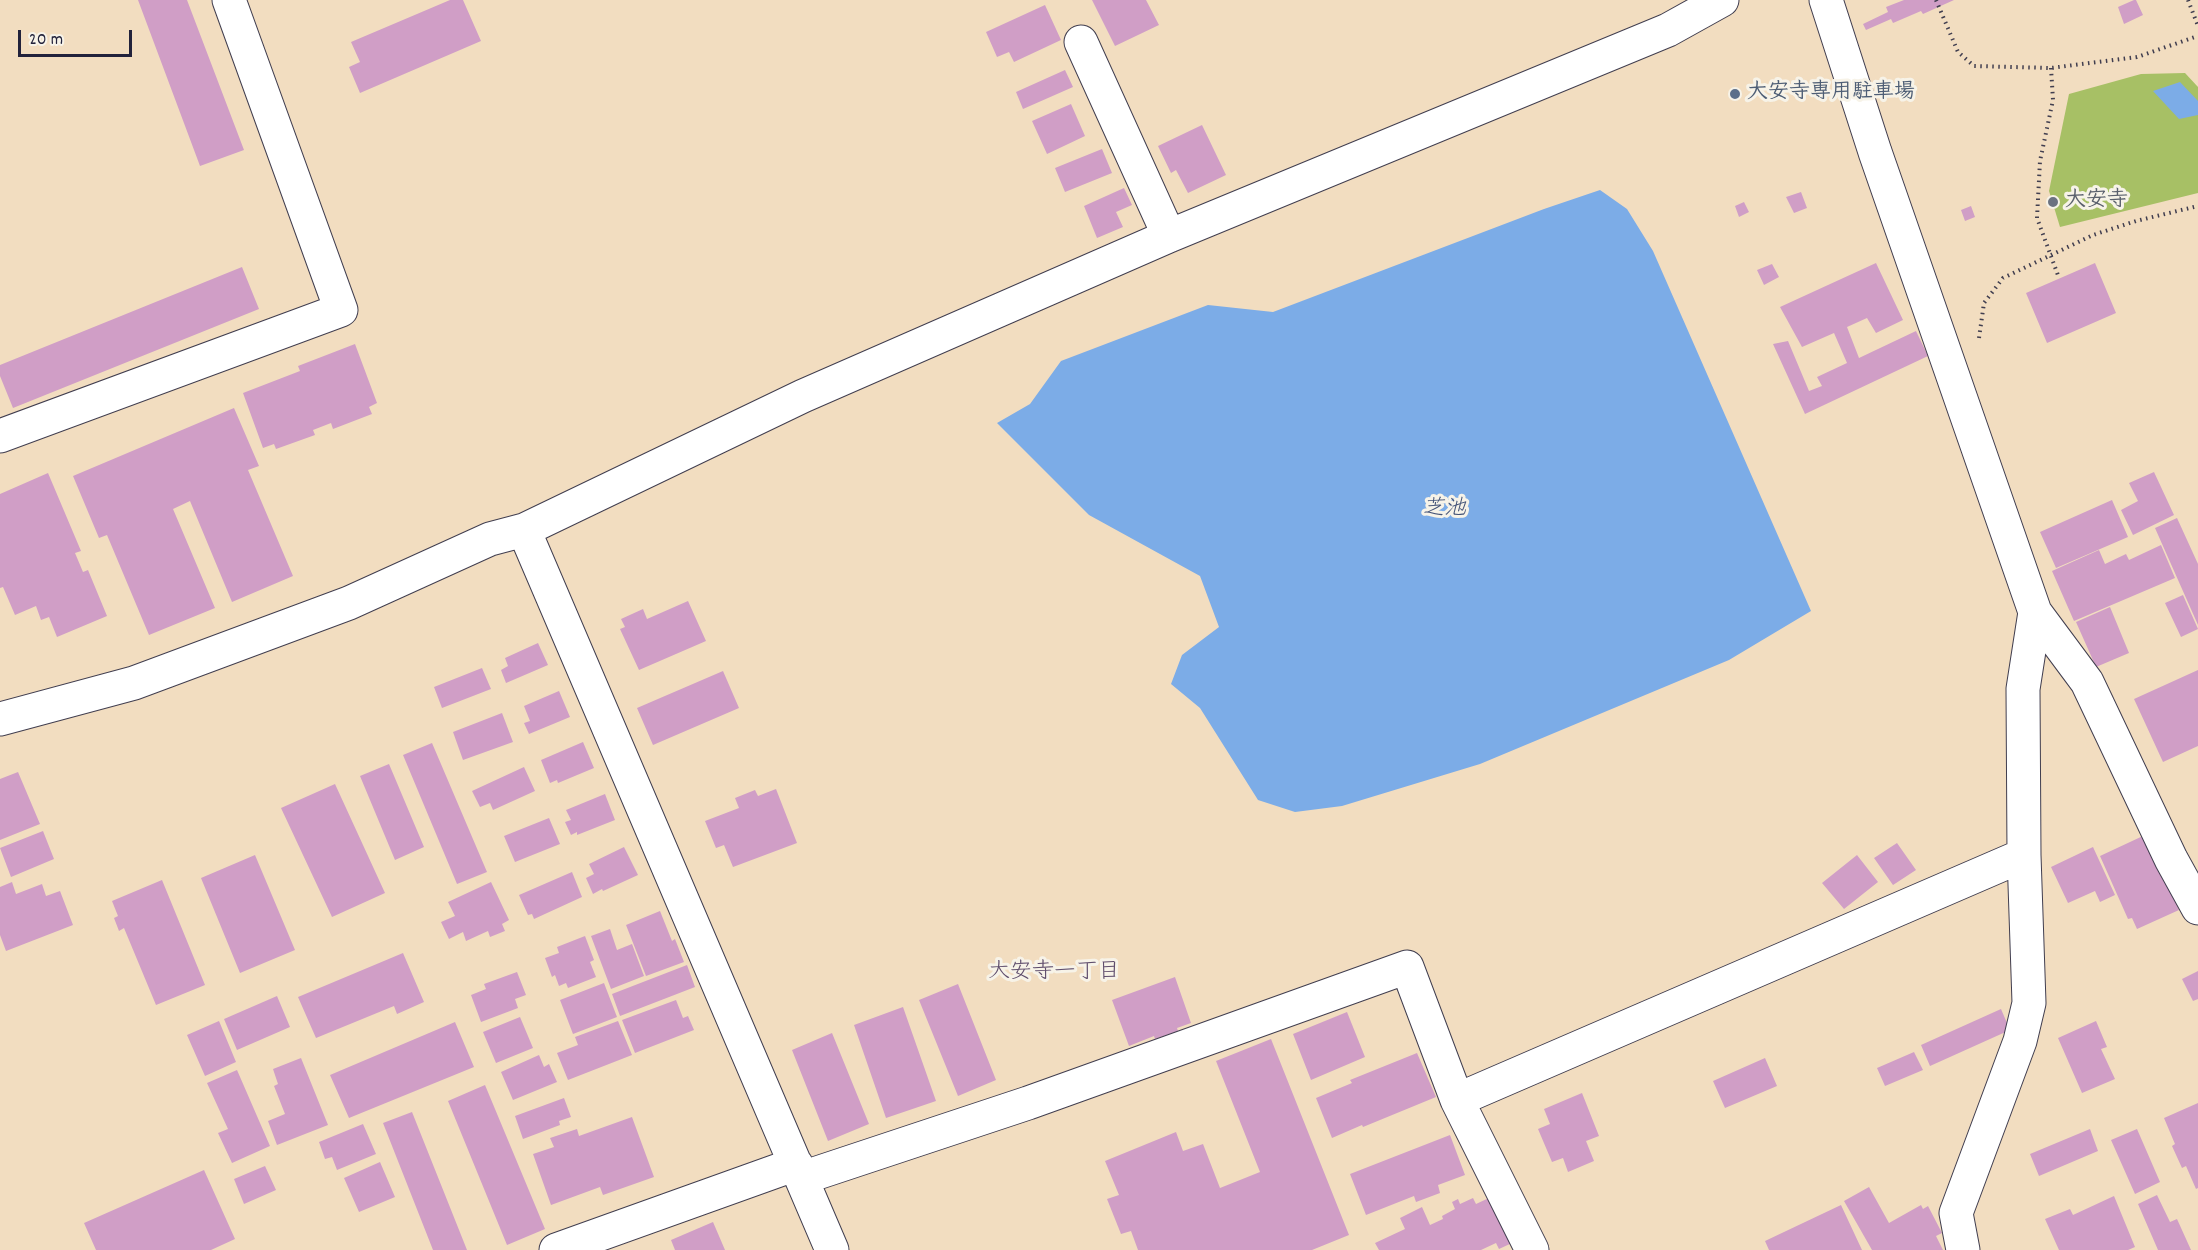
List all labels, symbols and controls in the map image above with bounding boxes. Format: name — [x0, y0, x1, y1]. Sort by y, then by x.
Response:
scale bar — [21, 18, 135, 56]
text: 20 m — [29, 28, 63, 53]
place label: 大安寺専用駐車場 — [1747, 81, 1915, 107]
marker: 大安寺専用駐車場 — [1728, 87, 1742, 101]
place label: 大安寺 — [2065, 189, 2128, 215]
marker: 大安寺 — [2046, 195, 2060, 209]
water label: 芝池 — [1422, 498, 1466, 524]
district label: 大安寺一丁目 — [988, 961, 1120, 987]

